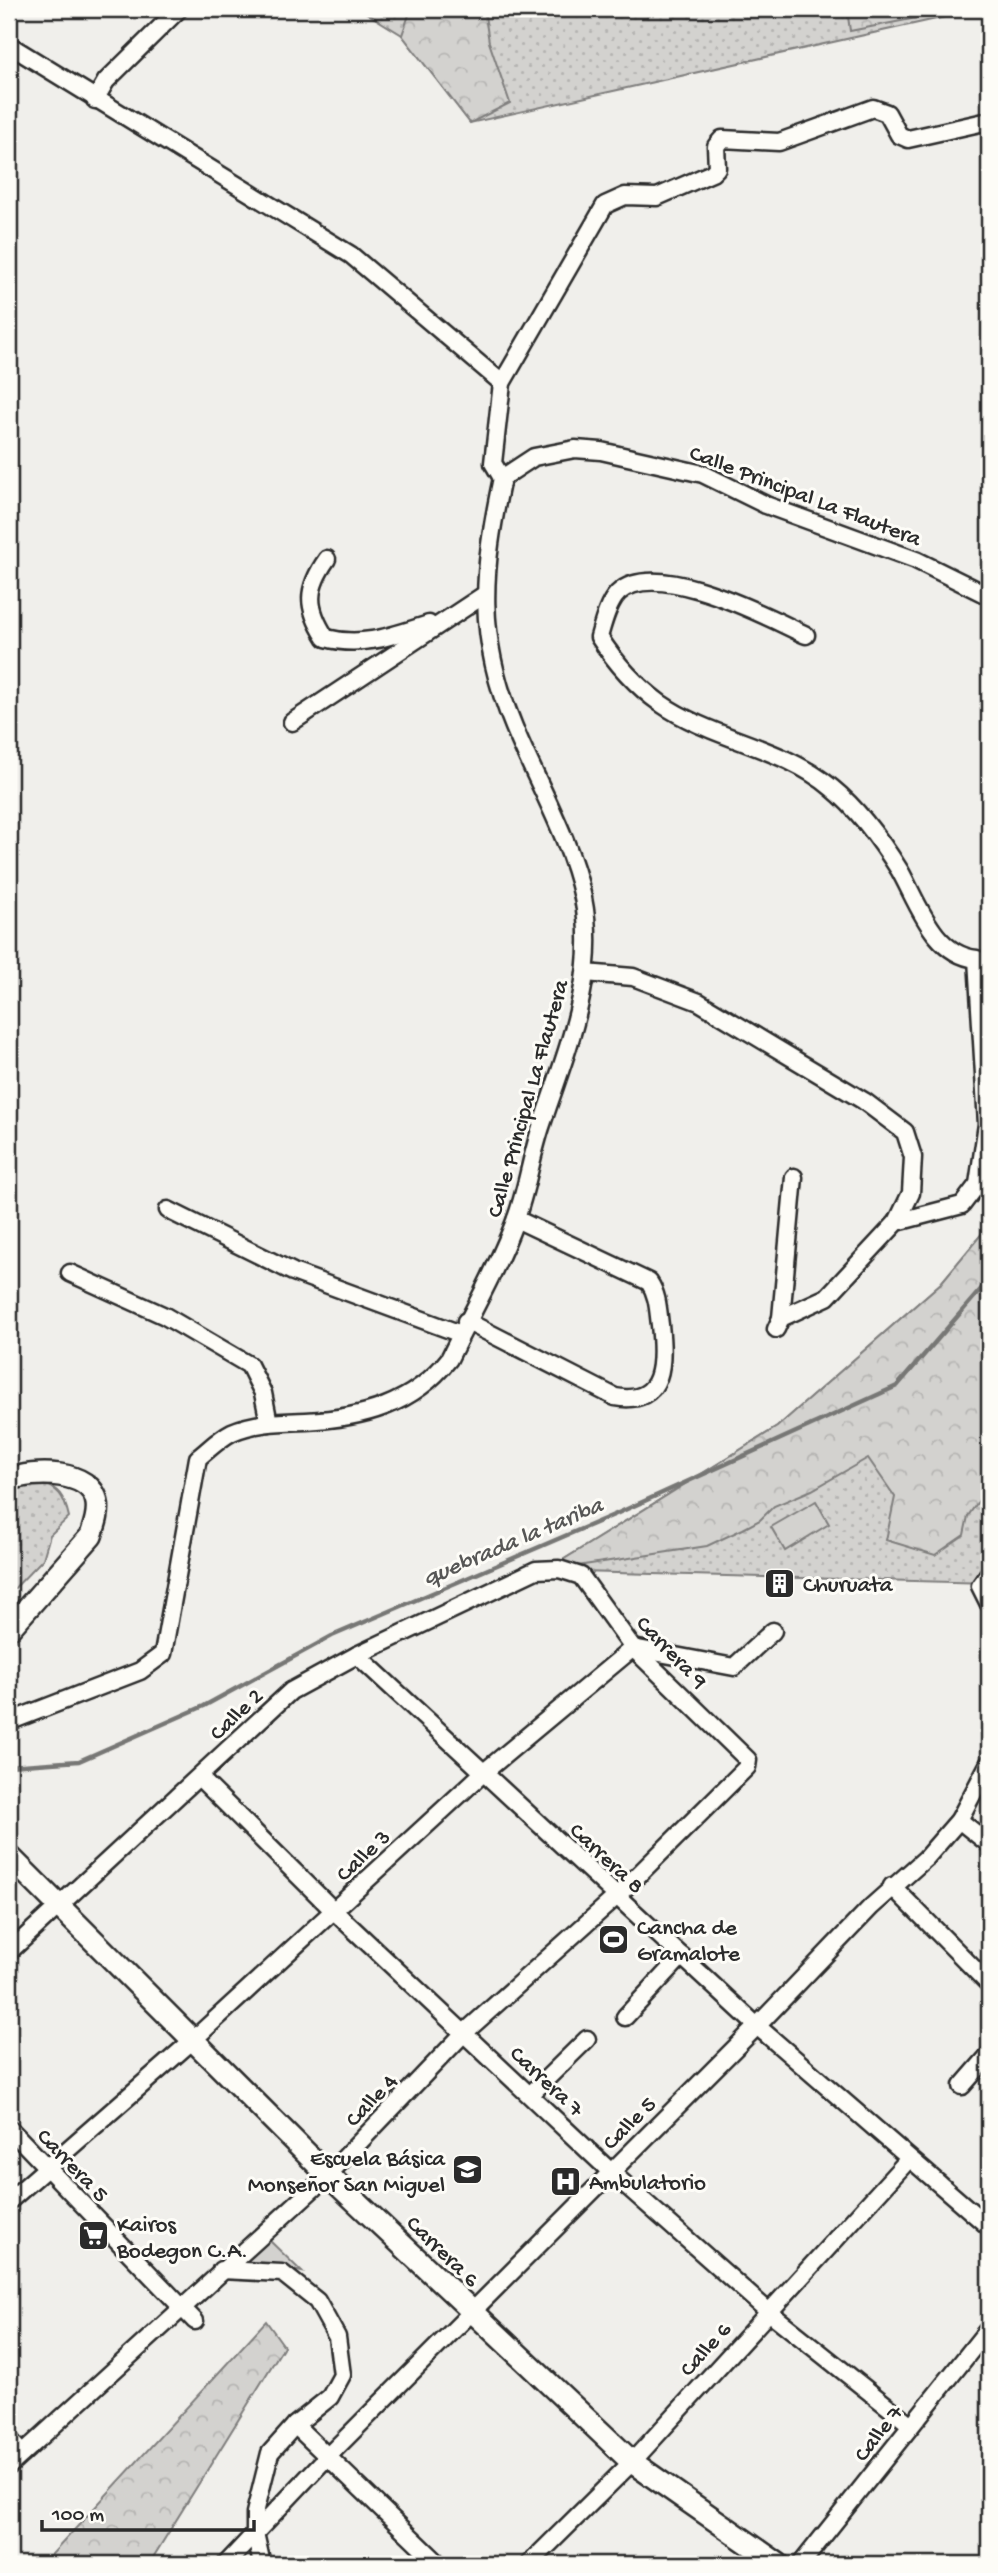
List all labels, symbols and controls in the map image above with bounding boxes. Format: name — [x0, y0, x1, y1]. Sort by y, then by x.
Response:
street label: Calle Principal La Flautera — [685, 441, 926, 554]
street label: Calle Principal La Flautera — [482, 976, 577, 1221]
water label: quebrada la tariba — [419, 1492, 609, 1594]
building icon: Churuata — [763, 1566, 797, 1600]
place label: Churuata — [803, 1573, 894, 1600]
street label: Carrera 9 — [629, 1611, 712, 1696]
street label: Calle 2 — [205, 1684, 270, 1747]
street label: Carrera 8 — [563, 1818, 649, 1901]
street label: Calle 3 — [332, 1825, 397, 1888]
place label: Cancha de Gramalote — [637, 1916, 741, 1969]
sports icon: Cancha de Gramalote — [597, 1922, 631, 1956]
street label: Carrera 7 — [503, 2041, 589, 2124]
street label: Calle 4 — [341, 2069, 404, 2134]
street label: Calle 5 — [598, 2092, 663, 2157]
street label: Carrera 5 — [30, 2124, 113, 2209]
place label: Escuela Básica Monseñor San Miguel — [248, 2147, 446, 2200]
school or university icon: Escuela Básica Monseñor San Miguel — [451, 2153, 485, 2187]
hospital icon: Ambulatorio — [549, 2164, 583, 2198]
place label: Ambulatorio — [589, 2171, 706, 2198]
street label: Carrera 6 — [399, 2211, 484, 2294]
place label: Kairos Bodegon C.A. — [116, 2213, 248, 2266]
supermarket icon: Kairos Bodegon C.A. — [77, 2219, 111, 2253]
street label: Calle 6 — [675, 2317, 738, 2383]
street label: Calle 7 — [849, 2400, 911, 2468]
scale bar — [42, 2489, 254, 2533]
text: 100 m — [51, 2504, 104, 2529]

